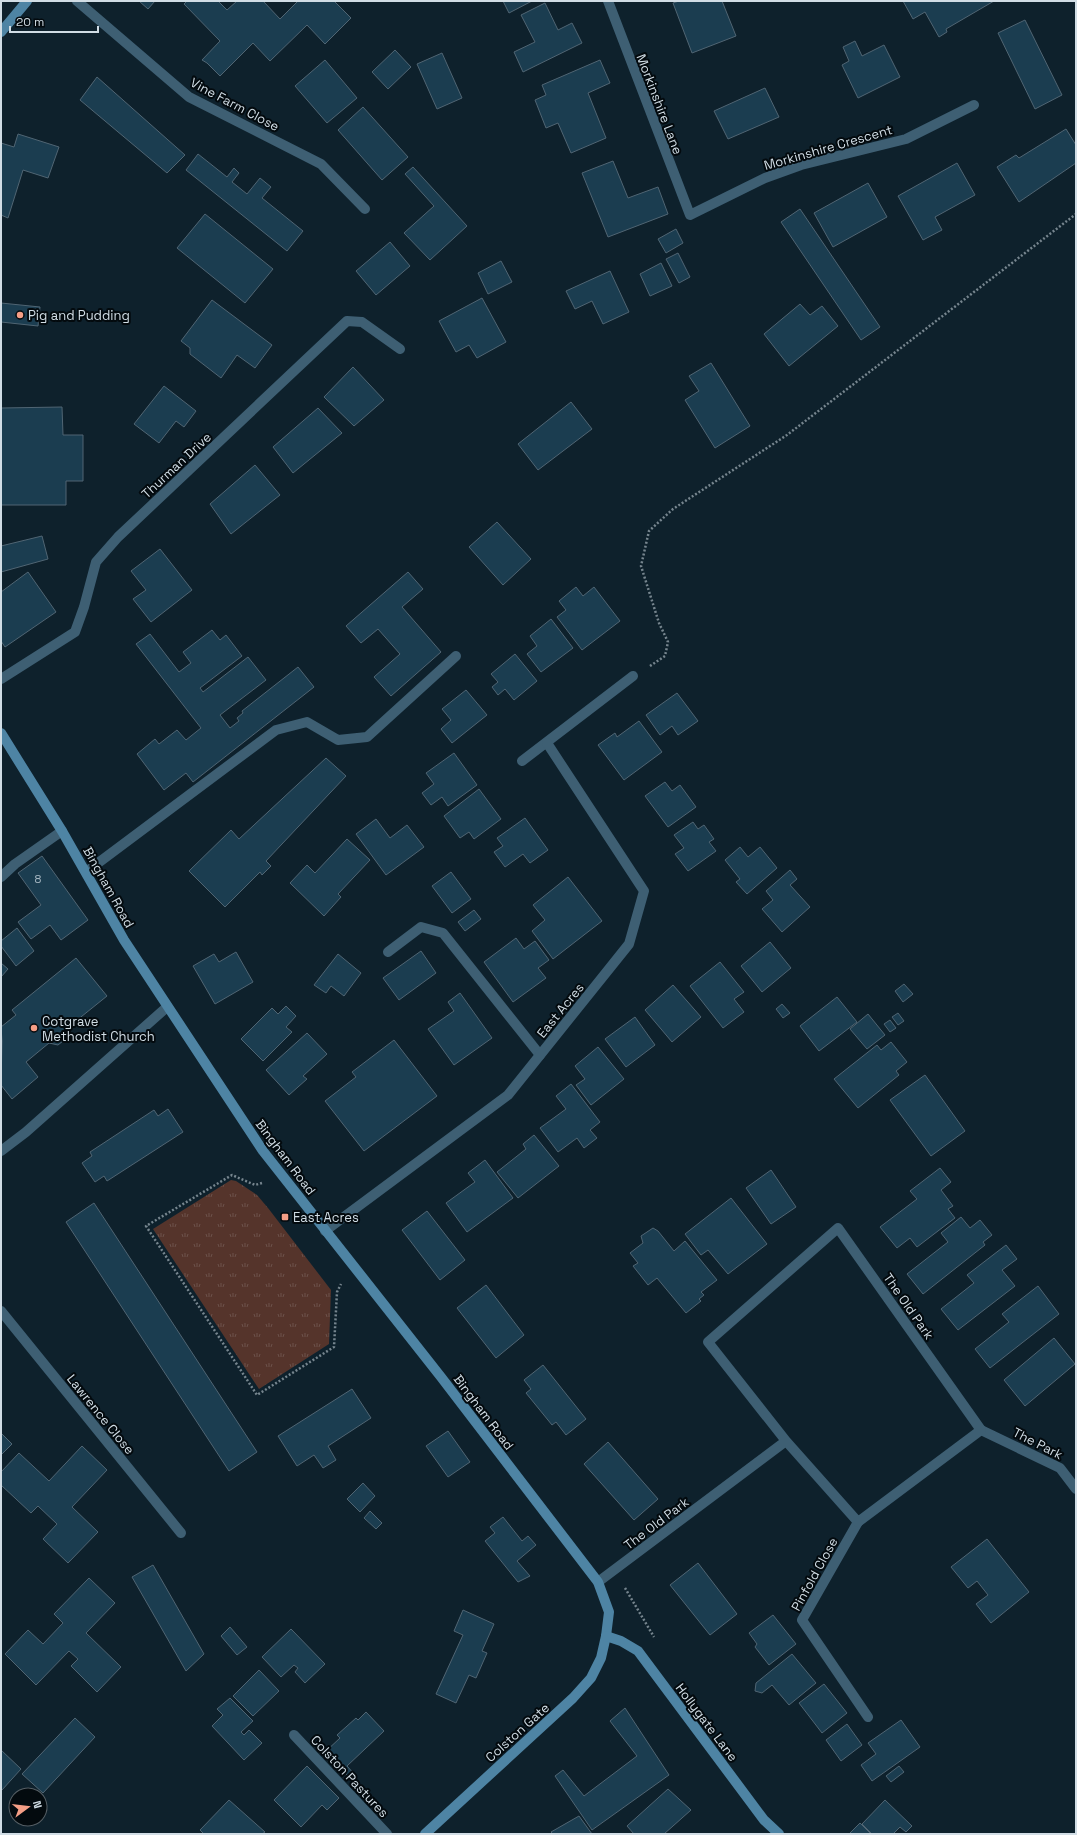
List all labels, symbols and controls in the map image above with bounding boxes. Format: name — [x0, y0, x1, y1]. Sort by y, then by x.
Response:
scale bar — [10, 8, 98, 34]
text: 20 m — [16, 14, 44, 30]
street label: Morkinshire Lane — [633, 52, 687, 157]
street label: Vine Farm Close — [187, 74, 282, 135]
street label: Morkinshire Crescent — [762, 121, 894, 174]
place label: Pig and Pudding — [28, 307, 130, 324]
marker: Pig and Pudding — [15, 310, 25, 320]
street label: Thurman Drive — [138, 429, 215, 502]
street label: Bingham Road — [79, 844, 138, 931]
house number: 8 — [35, 872, 42, 886]
street label: East Acres — [533, 979, 588, 1041]
place label: Cotgrave Methodist Church — [42, 1013, 155, 1045]
marker: Cotgrave Methodist Church — [29, 1023, 39, 1033]
street label: Bingham Road — [252, 1116, 319, 1198]
place label: East Acres — [293, 1209, 359, 1226]
marker: East Acres — [280, 1212, 290, 1222]
street label: The Old Park — [879, 1270, 938, 1343]
street label: Lawrence Close — [63, 1371, 138, 1458]
street label: Bingham Road — [450, 1371, 517, 1453]
street label: The Park — [1010, 1424, 1066, 1463]
street label: The Old Park — [620, 1493, 692, 1553]
street label: Pinfold Close — [787, 1535, 842, 1614]
street label: Hollygate Lane — [672, 1680, 741, 1765]
street label: Colston Gate — [482, 1699, 553, 1766]
street label: Colston Pastures — [307, 1732, 392, 1821]
north arrow — [8, 1787, 48, 1827]
text: N — [30, 1799, 45, 1810]

